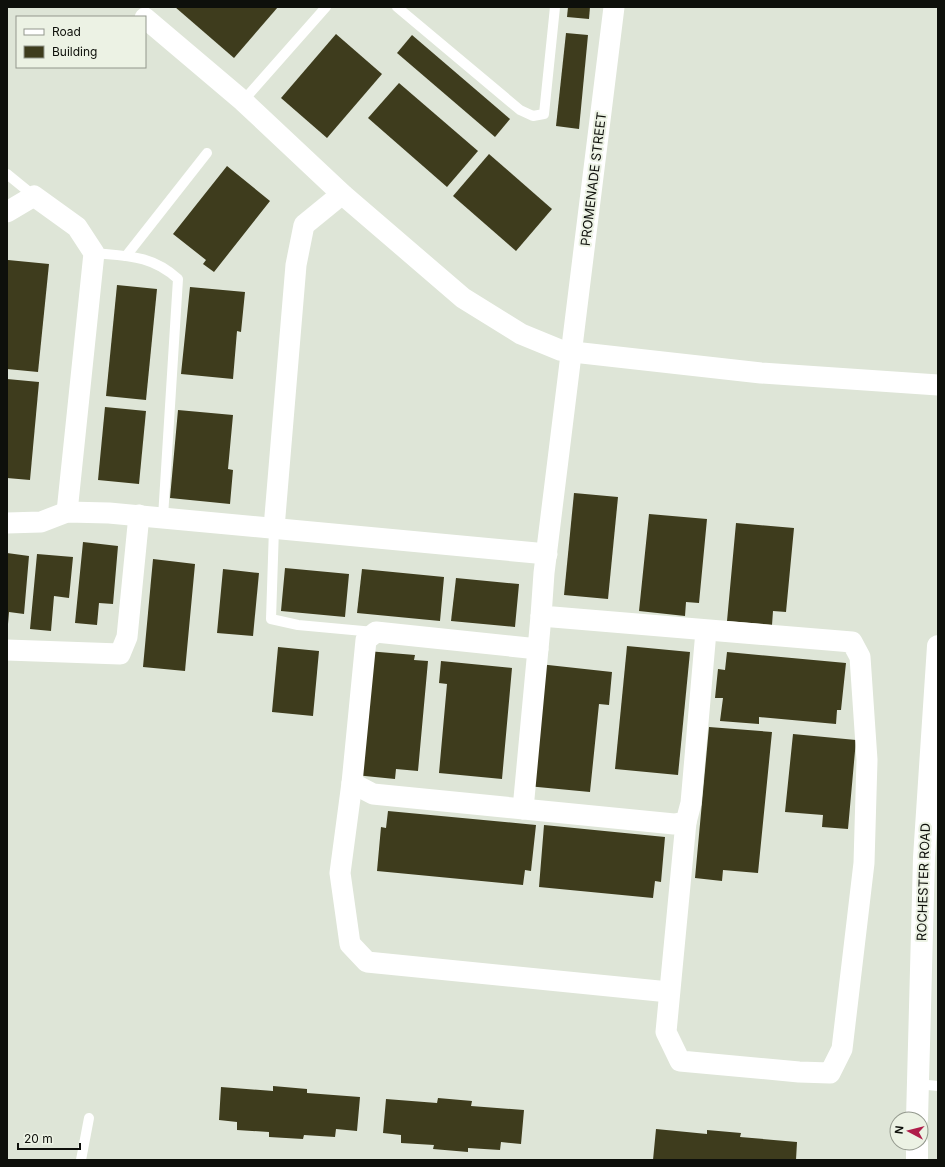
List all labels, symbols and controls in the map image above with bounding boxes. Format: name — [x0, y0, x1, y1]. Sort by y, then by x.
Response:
legend — [16, 16, 146, 68]
text: Road — [52, 24, 81, 39]
text: Building — [52, 44, 97, 59]
street label: PROMENADE STREET — [577, 111, 609, 247]
street label: ROCHESTER ROAD — [913, 823, 933, 941]
north arrow — [889, 1111, 929, 1151]
scale bar — [18, 1125, 80, 1151]
text: N — [892, 1125, 907, 1135]
text: 20 m — [24, 1131, 53, 1146]

